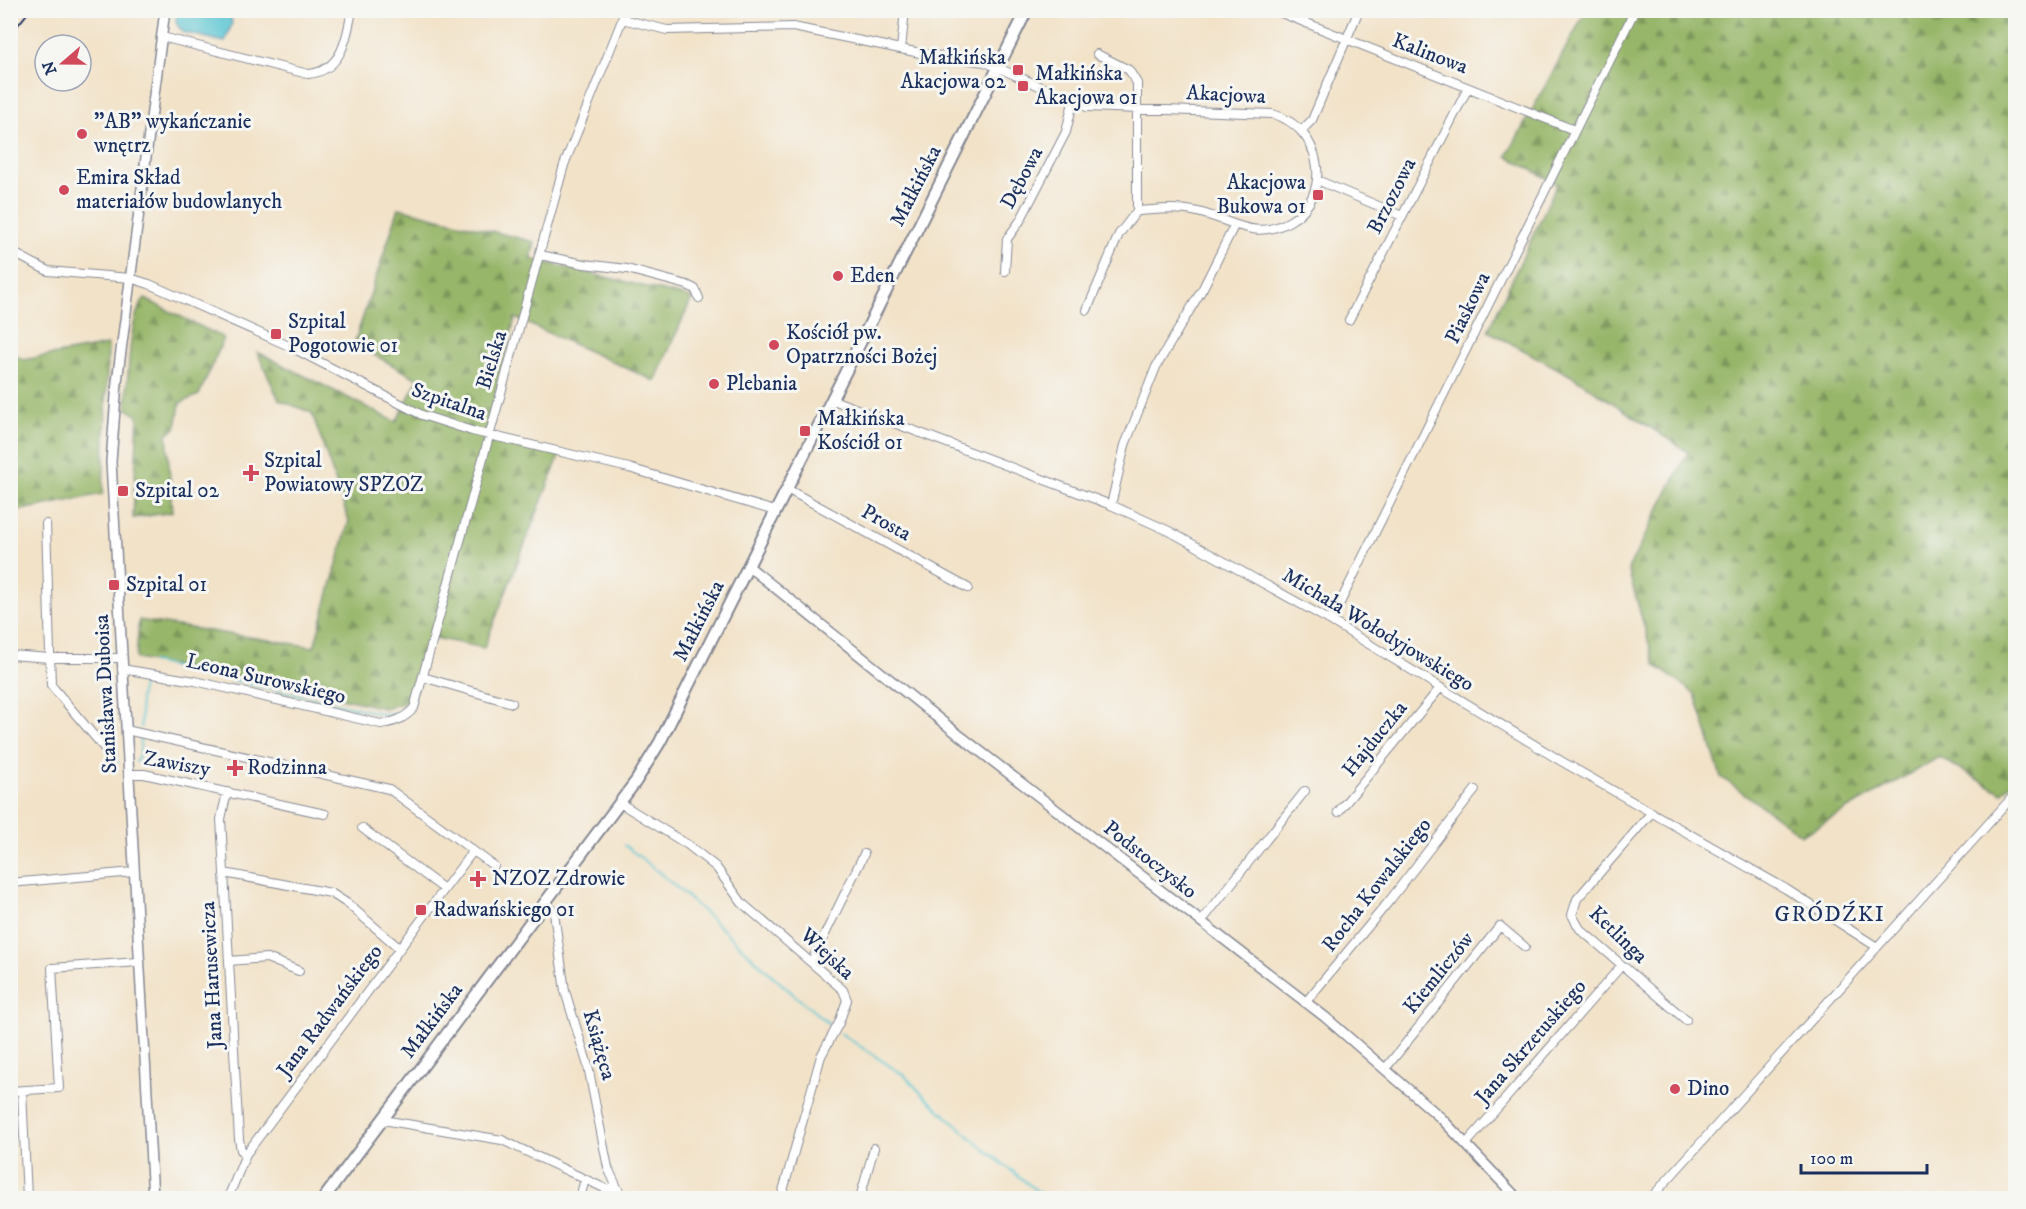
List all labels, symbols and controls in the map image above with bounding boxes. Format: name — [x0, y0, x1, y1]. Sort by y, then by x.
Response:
street label: Kalinowa — [1389, 28, 1472, 80]
north arrow — [33, 33, 93, 93]
place label: Małkińska Akacjowa 02 — [901, 45, 1007, 95]
text: N — [38, 58, 61, 77]
place label: Małkińska Akacjowa 01 — [1035, 61, 1138, 111]
marker: Małkińska Akacjowa 02 — [1011, 63, 1025, 77]
marker: Małkińska Akacjowa 01 — [1016, 79, 1030, 93]
street label: Akacjowa — [1186, 80, 1266, 110]
place label: "AB" wykańczanie wnętrz — [93, 109, 252, 159]
marker: "AB" wykańczanie wnętrz — [75, 127, 89, 141]
street label: Małkińska — [885, 141, 947, 231]
street label: Dębowa — [995, 142, 1049, 214]
street label: Brzozowa — [1362, 154, 1422, 238]
place label: Emira Skład materiałów budowlanych — [76, 165, 282, 215]
place label: Akacjowa Bukowa 01 — [1216, 170, 1306, 220]
marker: Emira Skład materiałów budowlanych — [57, 183, 71, 197]
marker: Akacjowa Bukowa 01 — [1311, 188, 1325, 202]
place label: Eden — [850, 263, 895, 289]
street label: Piaskowa — [1440, 268, 1496, 348]
marker: Eden — [831, 269, 845, 283]
place label: Szpital Pogotowie 01 — [288, 309, 398, 359]
place label: Kościół pw. Opatrzności Bożej — [786, 320, 937, 370]
marker: Szpital Pogotowie 01 — [269, 327, 283, 341]
street label: Bielska — [471, 327, 513, 392]
marker: Kościół pw. Opatrzności Bożej — [767, 338, 781, 352]
place label: Plebania — [726, 371, 797, 397]
street label: Szpitalna — [408, 377, 490, 427]
marker: Plebania — [707, 377, 721, 391]
place label: Małkińska Kościół 01 — [817, 406, 905, 456]
marker: Małkińska Kościół 01 — [798, 424, 812, 438]
place label: Szpital Powiatowy SPZOZ — [264, 448, 424, 498]
marker: Szpital Powiatowy SPZOZ — [242, 464, 260, 482]
place label: Szpital 02 — [135, 478, 220, 504]
marker: Szpital 02 — [116, 484, 130, 498]
street label: Prosta — [857, 499, 915, 547]
street label: Michała Wołodyjowskiego — [1277, 562, 1479, 698]
place label: Szpital 01 — [126, 572, 207, 598]
street label: Małkińska — [668, 576, 730, 666]
marker: Szpital 01 — [107, 578, 121, 592]
street label: Stanisława Duboisa — [89, 614, 123, 774]
street label: Leona Surowskiego — [184, 648, 348, 710]
street label: Hajduczka — [1337, 696, 1413, 782]
street label: Zawiszy — [142, 745, 213, 783]
place label: Rodzinna — [247, 755, 327, 781]
marker: Rodzinna — [228, 761, 242, 775]
street label: Rocha Kowalskiego — [1317, 813, 1437, 957]
street label: Podstoczysko — [1098, 815, 1202, 905]
place label: NZOZ Zdrowie — [492, 866, 625, 892]
marker: NZOZ Zdrowie — [469, 870, 487, 888]
place label: Radwańskiego 01 — [433, 897, 575, 923]
district label: GRÓDŹKI — [1775, 900, 1885, 928]
street label: Jana Harusewicza — [195, 901, 229, 1051]
street label: Ketlinga — [1583, 901, 1653, 969]
marker: Radwańskiego 01 — [414, 903, 428, 917]
street label: Wiejska — [794, 922, 860, 986]
street label: Kiemliczów — [1398, 926, 1480, 1019]
street label: Jana Radwańskiego — [270, 939, 388, 1084]
street label: Jana Skrzetuskiego — [1468, 974, 1592, 1111]
street label: Małkińska — [395, 978, 469, 1064]
street label: Książęca — [577, 1007, 621, 1083]
place label: Dino — [1687, 1076, 1729, 1102]
marker: Dino — [1668, 1082, 1682, 1096]
scale bar — [1801, 1137, 1927, 1175]
text: 100 m — [1810, 1148, 1853, 1170]

